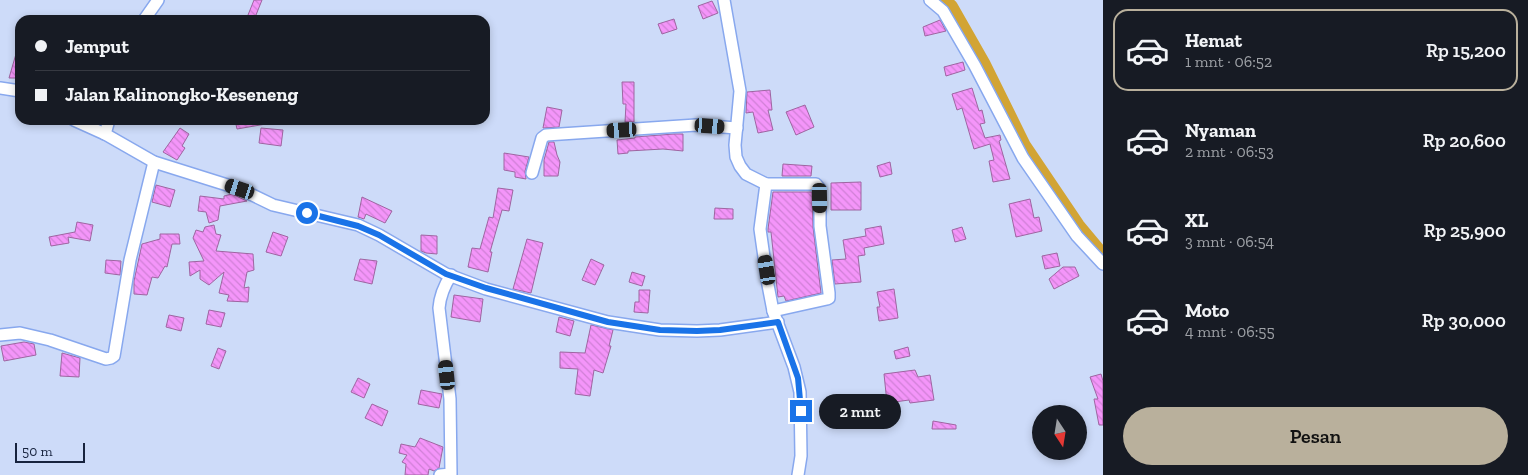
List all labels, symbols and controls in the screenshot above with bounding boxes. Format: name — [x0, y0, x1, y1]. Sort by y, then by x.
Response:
icon: car — [1125, 28, 1170, 73]
text: Hemat — [1185, 29, 1242, 52]
text: Jemput — [65, 35, 129, 58]
text: Rp 15,200 — [1426, 39, 1506, 62]
text: 1 mnt · 06:52 — [1185, 52, 1272, 71]
text: Jalan Kalinongko-Keseneng — [65, 83, 298, 106]
car — [694, 117, 725, 135]
icon: car — [1125, 118, 1170, 163]
text: Nyaman — [1185, 119, 1256, 142]
car — [606, 122, 637, 138]
text: Rp 20,600 — [1423, 129, 1506, 152]
text: 2 mnt · 06:53 — [1185, 142, 1274, 161]
car — [223, 177, 256, 201]
car — [812, 183, 827, 213]
route start — [296, 202, 318, 224]
icon: car — [1125, 208, 1170, 253]
text: XL — [1185, 209, 1208, 232]
text: Rp 25,900 — [1424, 219, 1506, 242]
text: 3 mnt · 06:54 — [1185, 232, 1274, 251]
car — [757, 254, 776, 286]
icon: car — [1125, 298, 1170, 343]
text: Moto — [1185, 299, 1229, 322]
text: Rp 30,000 — [1422, 309, 1506, 332]
text: 4 mnt · 06:55 — [1185, 322, 1275, 341]
car — [437, 359, 456, 391]
callout: 2 mnt — [818, 394, 901, 428]
route end — [790, 400, 812, 422]
text: 2 mnt — [839, 402, 881, 421]
north arrow — [1032, 405, 1088, 460]
map controls — [1032, 405, 1087, 460]
button: Pesan — [1123, 407, 1508, 465]
scale bar — [15, 440, 85, 463]
text: 50 m — [22, 443, 53, 460]

